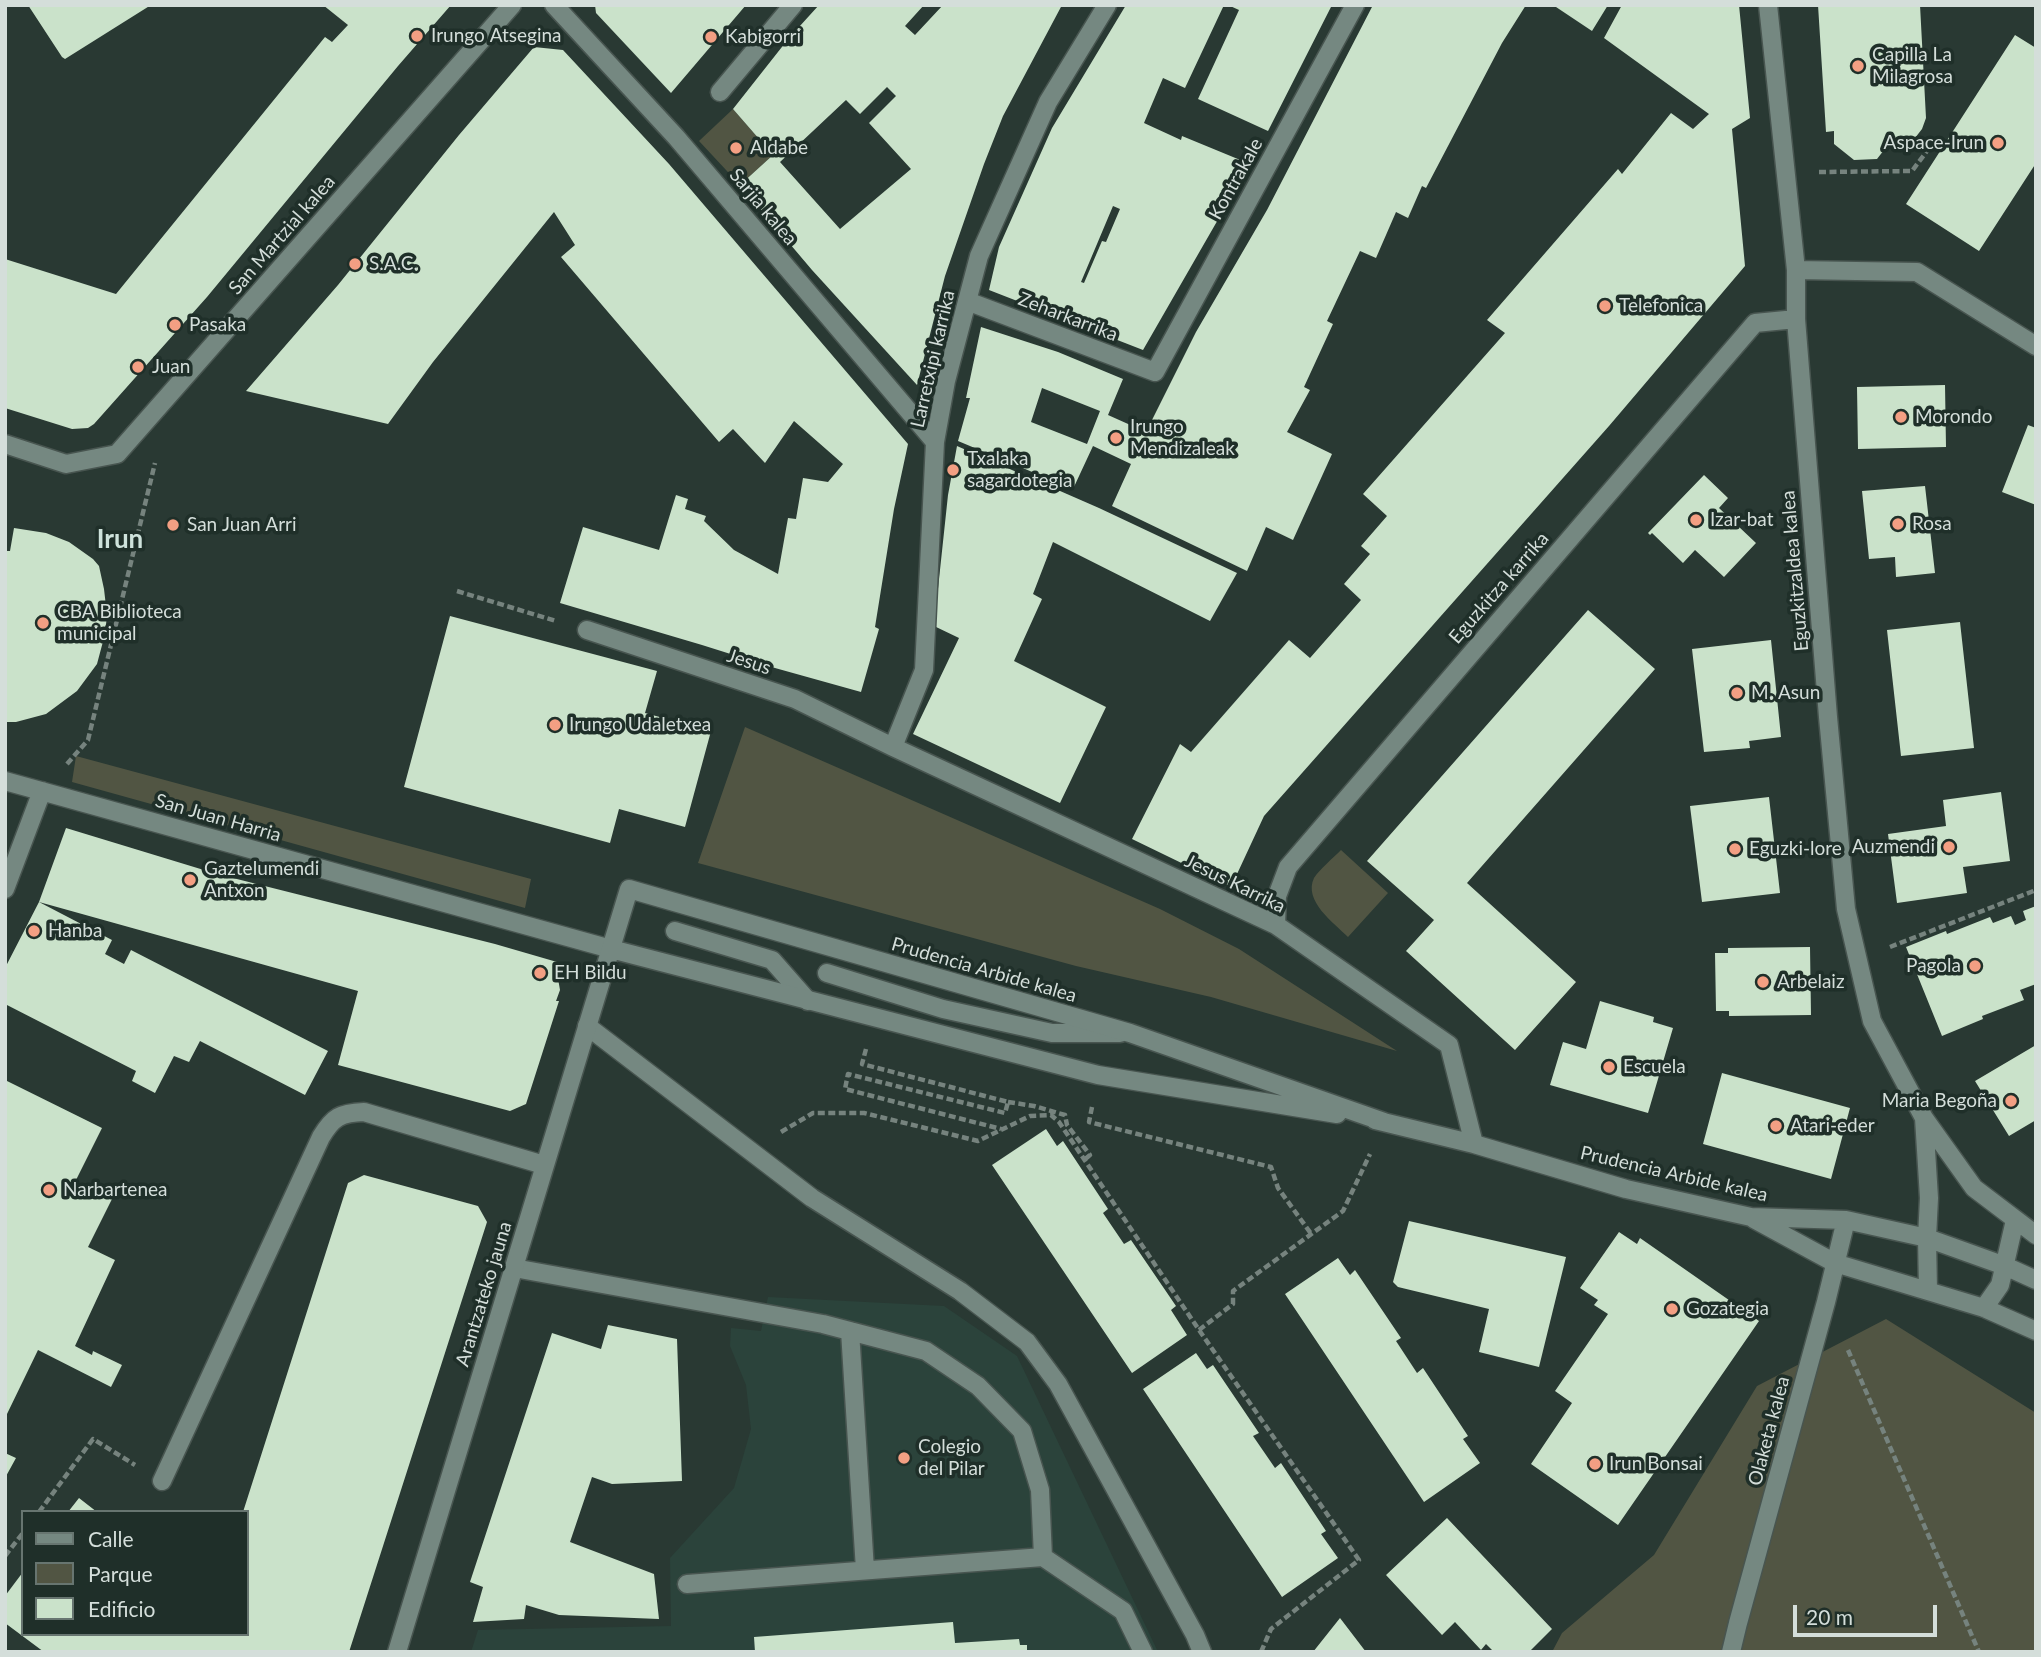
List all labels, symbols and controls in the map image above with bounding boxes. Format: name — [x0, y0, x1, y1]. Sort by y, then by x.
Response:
place label: Irungo Atsegina — [431, 25, 562, 47]
place label: Kabigorri — [725, 26, 801, 48]
marker: Irungo Atsegina — [409, 28, 425, 44]
marker: Kabigorri — [703, 29, 719, 45]
place label: Capilla La Milagrosa — [1872, 44, 1953, 88]
marker: Capilla La Milagrosa — [1850, 58, 1866, 74]
place label: Aspace-Irun — [1884, 132, 1984, 154]
street label: Kontrakale — [1204, 134, 1268, 224]
marker: Aspace-Irun — [1990, 135, 2006, 151]
place label: Aldabe — [750, 137, 808, 159]
marker: Aldabe — [728, 140, 744, 156]
street label: Sarjia kalea — [724, 164, 802, 250]
street label: San Martzial kalea — [224, 171, 340, 299]
place label: S.A.C. — [369, 253, 418, 275]
marker: S.A.C. — [347, 256, 363, 272]
street label: Larretxipi karrika — [906, 288, 960, 430]
street label: Zeharkarrika — [1015, 288, 1121, 346]
place label: Telefonica — [1619, 295, 1703, 317]
marker: Telefonica — [1597, 298, 1613, 314]
place label: Pasaka — [189, 314, 246, 336]
marker: Pasaka — [167, 317, 183, 333]
place label: Juan — [152, 356, 190, 378]
marker: Juan — [130, 359, 146, 375]
place label: Morondo — [1915, 406, 1992, 428]
marker: Morondo — [1893, 409, 1909, 425]
place label: Irungo Mendizaleak — [1130, 416, 1235, 460]
marker: Irungo Mendizaleak — [1108, 430, 1124, 446]
place label: Txalaka sagardotegia — [967, 448, 1072, 492]
marker: Txalaka sagardotegia — [945, 462, 961, 478]
street label: Eguzkitzaldea kalea — [1777, 490, 1813, 652]
place label: Izar-bat — [1710, 509, 1773, 531]
marker: Izar-bat — [1688, 512, 1704, 528]
place label: Rosa — [1912, 513, 1952, 535]
place label: San Juan Arri — [187, 514, 297, 536]
marker: Rosa — [1890, 516, 1906, 532]
marker: San Juan Arri — [165, 517, 181, 533]
district label: Irun — [97, 524, 143, 556]
street label: Eguzkitza karrika — [1444, 528, 1554, 648]
place label: CBA Biblioteca municipal — [57, 601, 182, 645]
marker: CBA Biblioteca municipal — [35, 615, 51, 631]
street label: Jesus — [724, 644, 774, 680]
place label: M. Asun — [1751, 682, 1820, 704]
marker: M. Asun — [1729, 685, 1745, 701]
place label: Irungo Udaletxea — [569, 714, 711, 736]
marker: Irungo Udaletxea — [547, 717, 563, 733]
street label: San Juan Harria — [152, 789, 284, 847]
place label: Auzmendi — [1852, 836, 1935, 858]
place label: Eguzki-lore — [1749, 838, 1842, 860]
marker: Auzmendi — [1941, 839, 1957, 855]
marker: Eguzki-lore — [1727, 841, 1743, 857]
street label: Jesus Karrika — [1181, 850, 1289, 918]
place label: Gaztelumendi Antxon — [204, 858, 319, 902]
marker: Gaztelumendi Antxon — [182, 872, 198, 888]
place label: Hanba — [48, 920, 102, 942]
marker: Hanba — [26, 923, 42, 939]
street label: Prudencia Arbide kalea — [889, 933, 1079, 1007]
place label: Pagola — [1906, 955, 1961, 977]
marker: Pagola — [1967, 958, 1983, 974]
place label: EH Bildu — [554, 962, 627, 984]
marker: EH Bildu — [532, 965, 548, 981]
place label: Arbelaiz — [1777, 971, 1844, 993]
marker: Arbelaiz — [1755, 974, 1771, 990]
place label: Escuela — [1623, 1056, 1686, 1078]
marker: Escuela — [1601, 1059, 1617, 1075]
place label: Maria Begoña — [1882, 1090, 1997, 1112]
marker: Maria Begoña — [2003, 1093, 2019, 1109]
place label: Atari-eder — [1790, 1115, 1875, 1137]
marker: Atari-eder — [1768, 1118, 1784, 1134]
street label: Prudencia Arbide kalea — [1578, 1141, 1770, 1207]
place label: Narbartenea — [63, 1179, 167, 1201]
marker: Narbartenea — [41, 1182, 57, 1198]
street label: Arantzateko jauna — [451, 1219, 517, 1369]
place label: Gozategia — [1686, 1298, 1769, 1320]
marker: Gozategia — [1664, 1301, 1680, 1317]
street label: Olaketa kalea — [1743, 1374, 1795, 1488]
place label: Colegio del Pilar — [918, 1436, 985, 1480]
marker: Colegio del Pilar — [896, 1450, 912, 1466]
place label: Irun Bonsai — [1609, 1453, 1703, 1475]
marker: Irun Bonsai — [1587, 1456, 1603, 1472]
legend — [21, 1510, 248, 1636]
text: Calle — [88, 1526, 133, 1551]
text: Parque — [88, 1561, 153, 1586]
scale bar — [1796, 1590, 1940, 1634]
text: Edificio — [88, 1596, 155, 1621]
text: 20 m — [1806, 1604, 1853, 1629]

